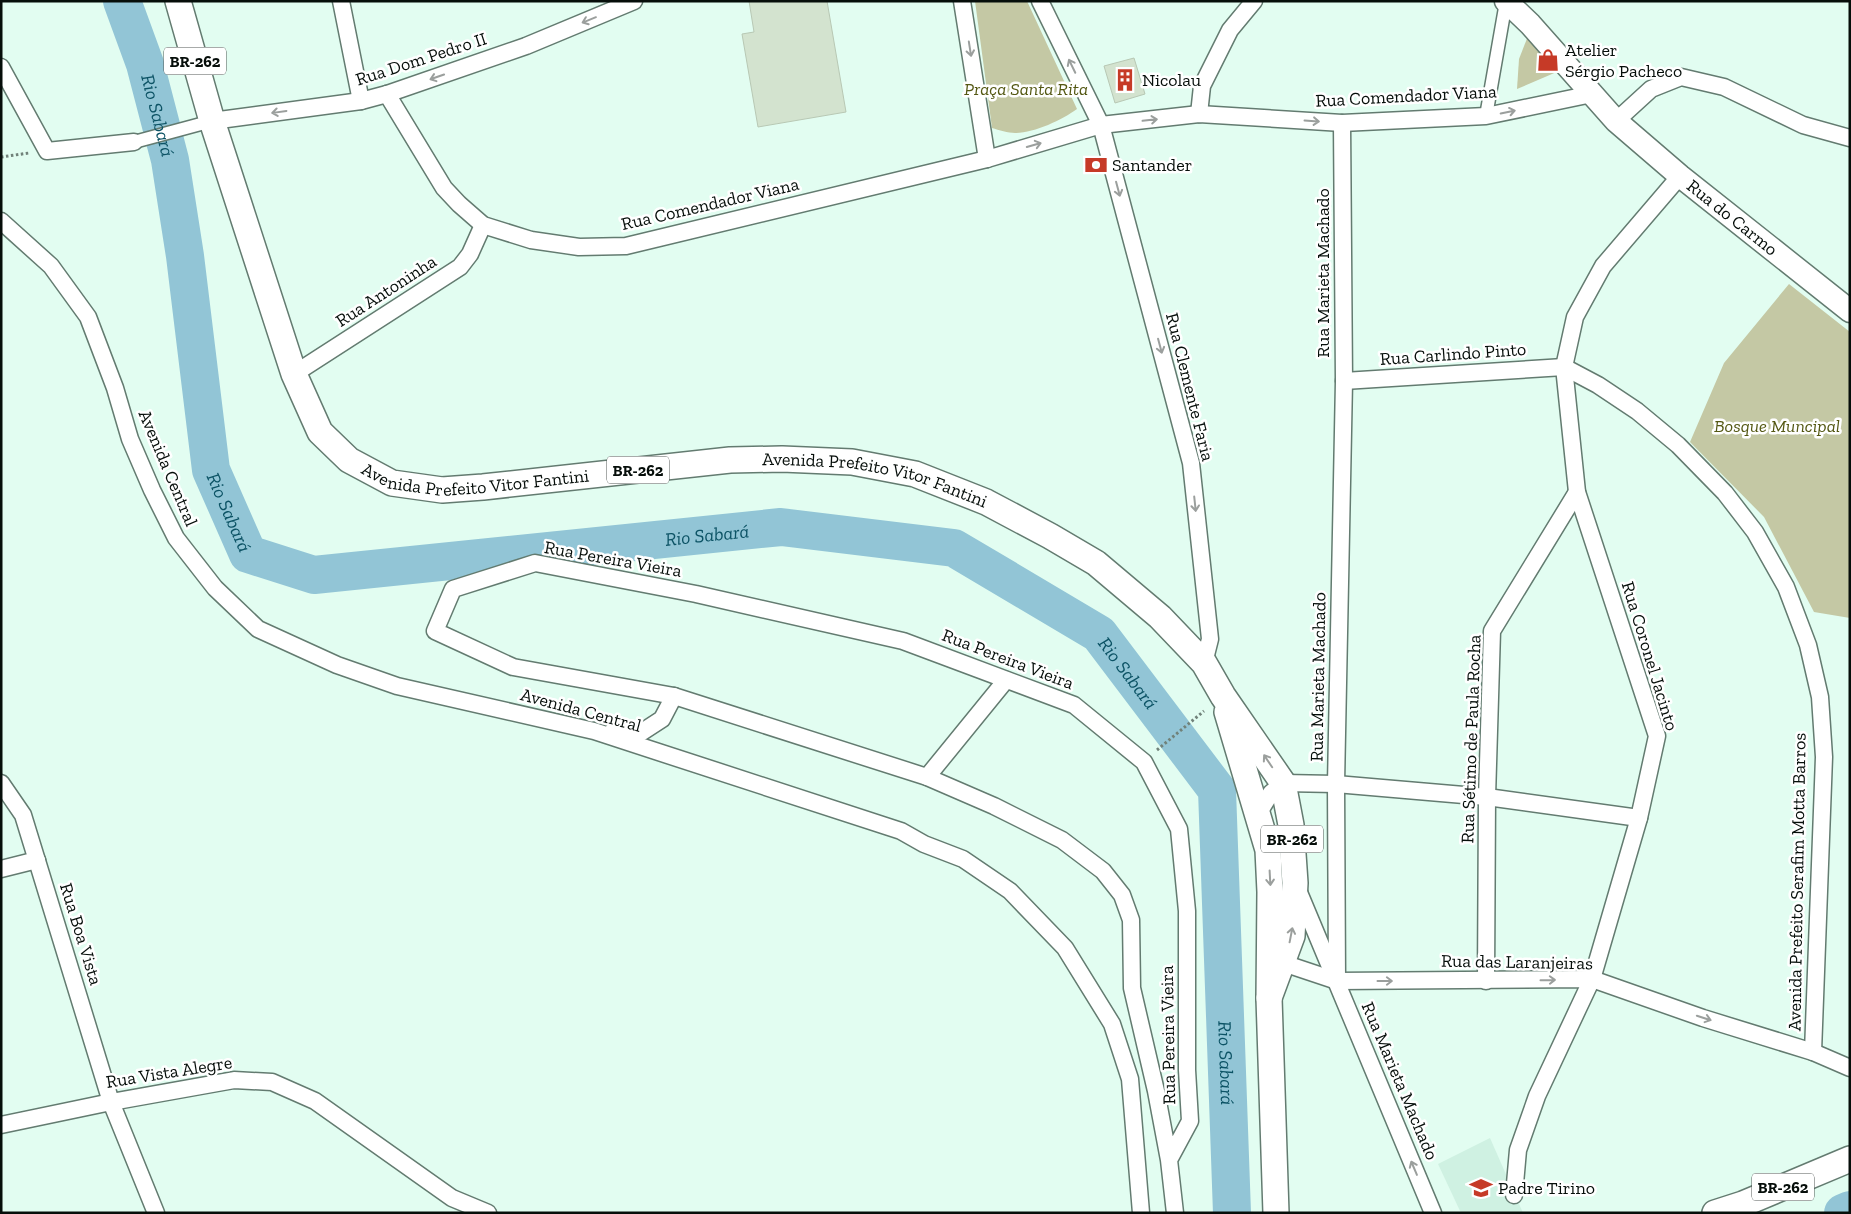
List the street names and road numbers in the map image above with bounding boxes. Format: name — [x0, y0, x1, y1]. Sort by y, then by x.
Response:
street label: Rua Dom Pedro II — [353, 27, 489, 91]
road number: BR-262 — [164, 48, 226, 74]
street label: Rua Comendador Viana — [1315, 80, 1498, 112]
street label: Rua Comendador Viana — [619, 173, 801, 235]
street label: Rua do Carmo — [1682, 175, 1782, 260]
street label: Rua Marieta Machado — [1312, 188, 1334, 358]
street label: Rua Antoninha — [331, 250, 441, 332]
street label: Rua Clemente Faria — [1161, 310, 1219, 464]
street label: Rua Carlindo Pinto — [1379, 338, 1527, 370]
street label: Avenida Central — [134, 406, 202, 530]
street label: Avenida Prefeito Vitor Fantini — [762, 448, 990, 512]
road number: BR-262 — [607, 456, 669, 484]
street label: Avenida Prefeito Vitor Fantini — [358, 458, 590, 501]
street label: Rua Pereira Vieira — [543, 536, 684, 582]
street label: Rua Coronel Jacinto — [1617, 579, 1683, 733]
street label: Rua Marieta Machado — [1306, 592, 1330, 762]
street label: Rua Pereira Vieira — [939, 624, 1077, 694]
street label: Rua Sétimo de Paula Rocha — [1456, 634, 1486, 844]
street label: Avenida Central — [518, 683, 644, 737]
street label: Avenida Prefeito Serafim Motta Barros — [1783, 733, 1811, 1031]
road number: BR-262 — [1261, 826, 1323, 852]
street label: Rua Boa Vista — [55, 880, 107, 988]
street label: Rua das Laranjeiras — [1441, 950, 1593, 974]
street label: Rua Pereira Vieira — [1156, 965, 1180, 1105]
street label: Rua Marieta Machado — [1357, 999, 1443, 1163]
street label: Rua Vista Alegre — [104, 1051, 234, 1093]
road number: BR-262 — [1752, 1174, 1814, 1200]

